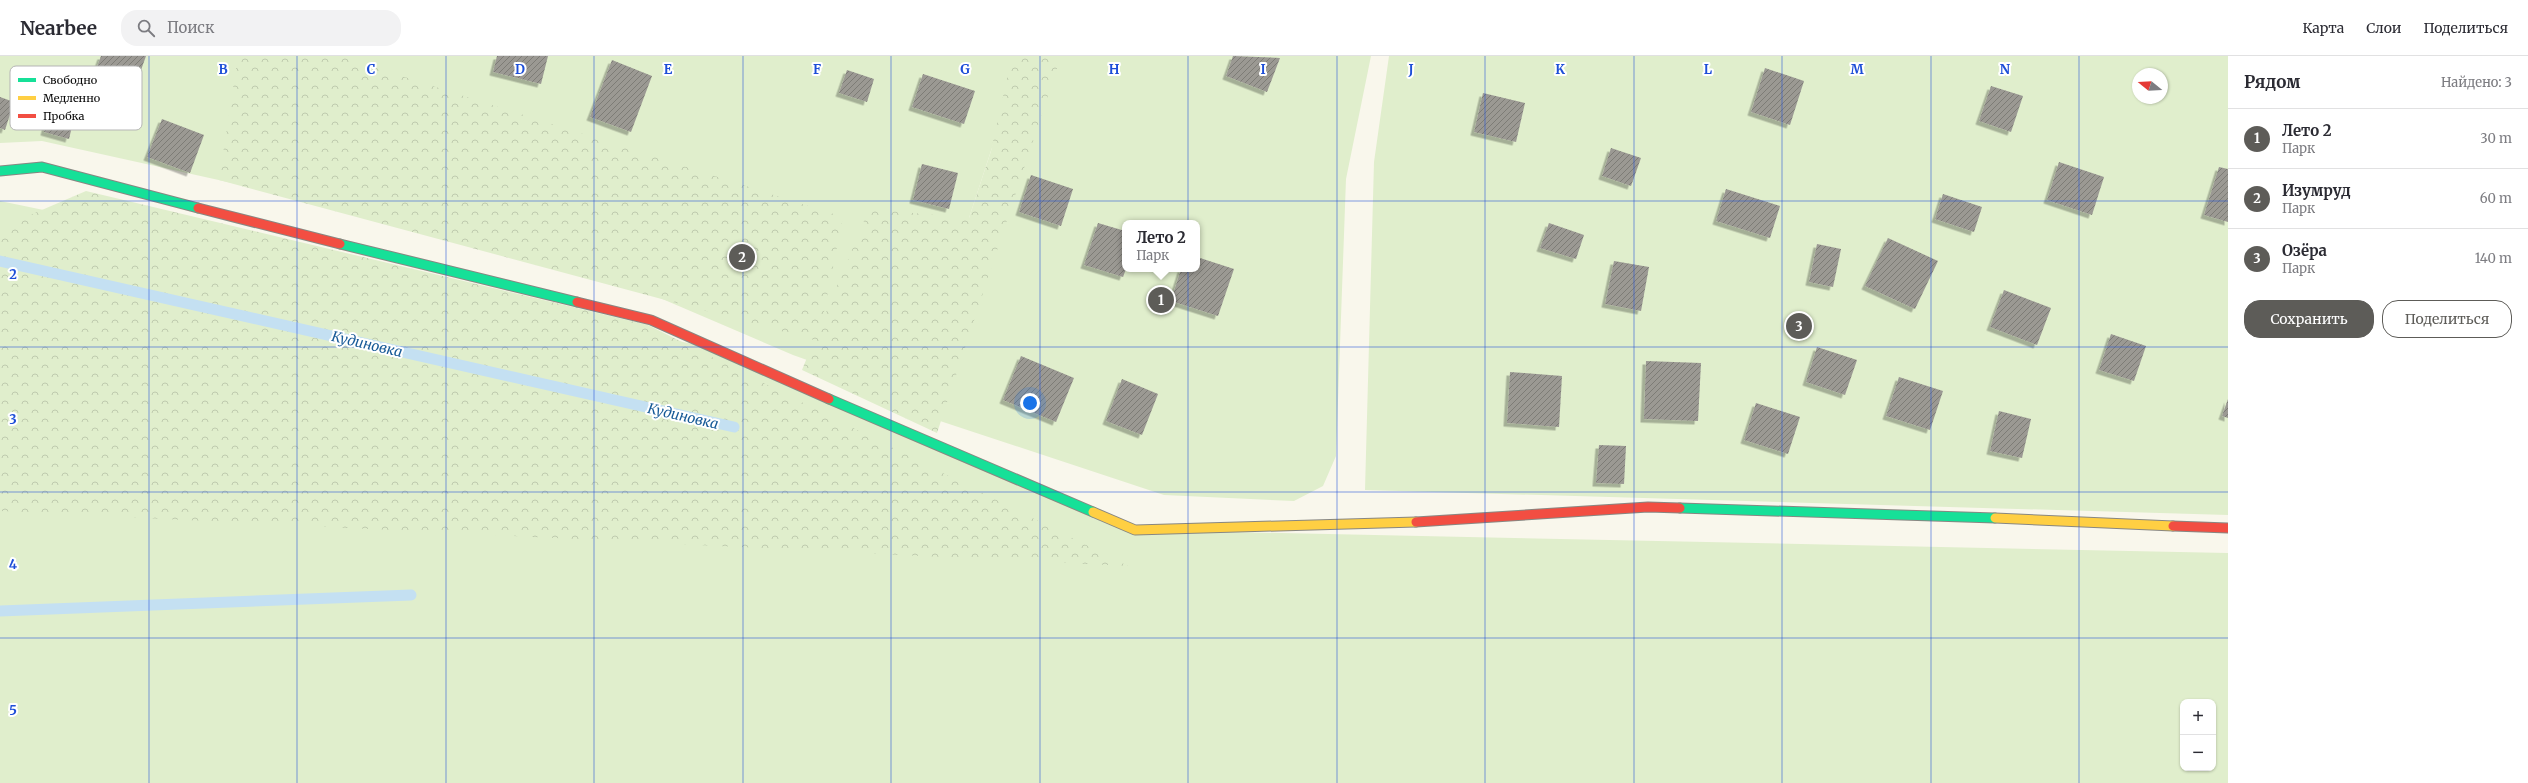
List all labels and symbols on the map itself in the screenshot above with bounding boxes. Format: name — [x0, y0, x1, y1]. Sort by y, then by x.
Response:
text: B — [218, 61, 228, 78]
text: C — [367, 61, 376, 78]
text: D — [515, 61, 525, 78]
text: E — [664, 61, 673, 78]
text: F — [813, 61, 821, 78]
text: G — [960, 61, 970, 78]
text: H — [1109, 61, 1120, 78]
text: I — [1260, 61, 1266, 78]
text: J — [1407, 61, 1414, 78]
text: K — [1555, 61, 1565, 78]
text: L — [1704, 61, 1713, 78]
text: M — [1850, 61, 1864, 78]
text: N — [2000, 61, 2011, 78]
legend — [10, 66, 142, 130]
north arrow — [2132, 68, 2168, 104]
text: Свободно — [43, 73, 98, 87]
text: Медленно — [43, 91, 101, 105]
text: Пробка — [43, 109, 85, 123]
pin: 2 — [729, 242, 755, 272]
text: 2 — [9, 266, 17, 283]
pin: 1 — [1148, 285, 1174, 315]
pin: 3 — [1786, 311, 1812, 341]
water label: Кудиновка — [330, 327, 404, 361]
your location — [1020, 393, 1040, 413]
water label: Кудиновка — [646, 399, 720, 433]
text: 3 — [9, 411, 17, 428]
text: 4 — [9, 556, 18, 573]
text: 5 — [9, 702, 17, 719]

